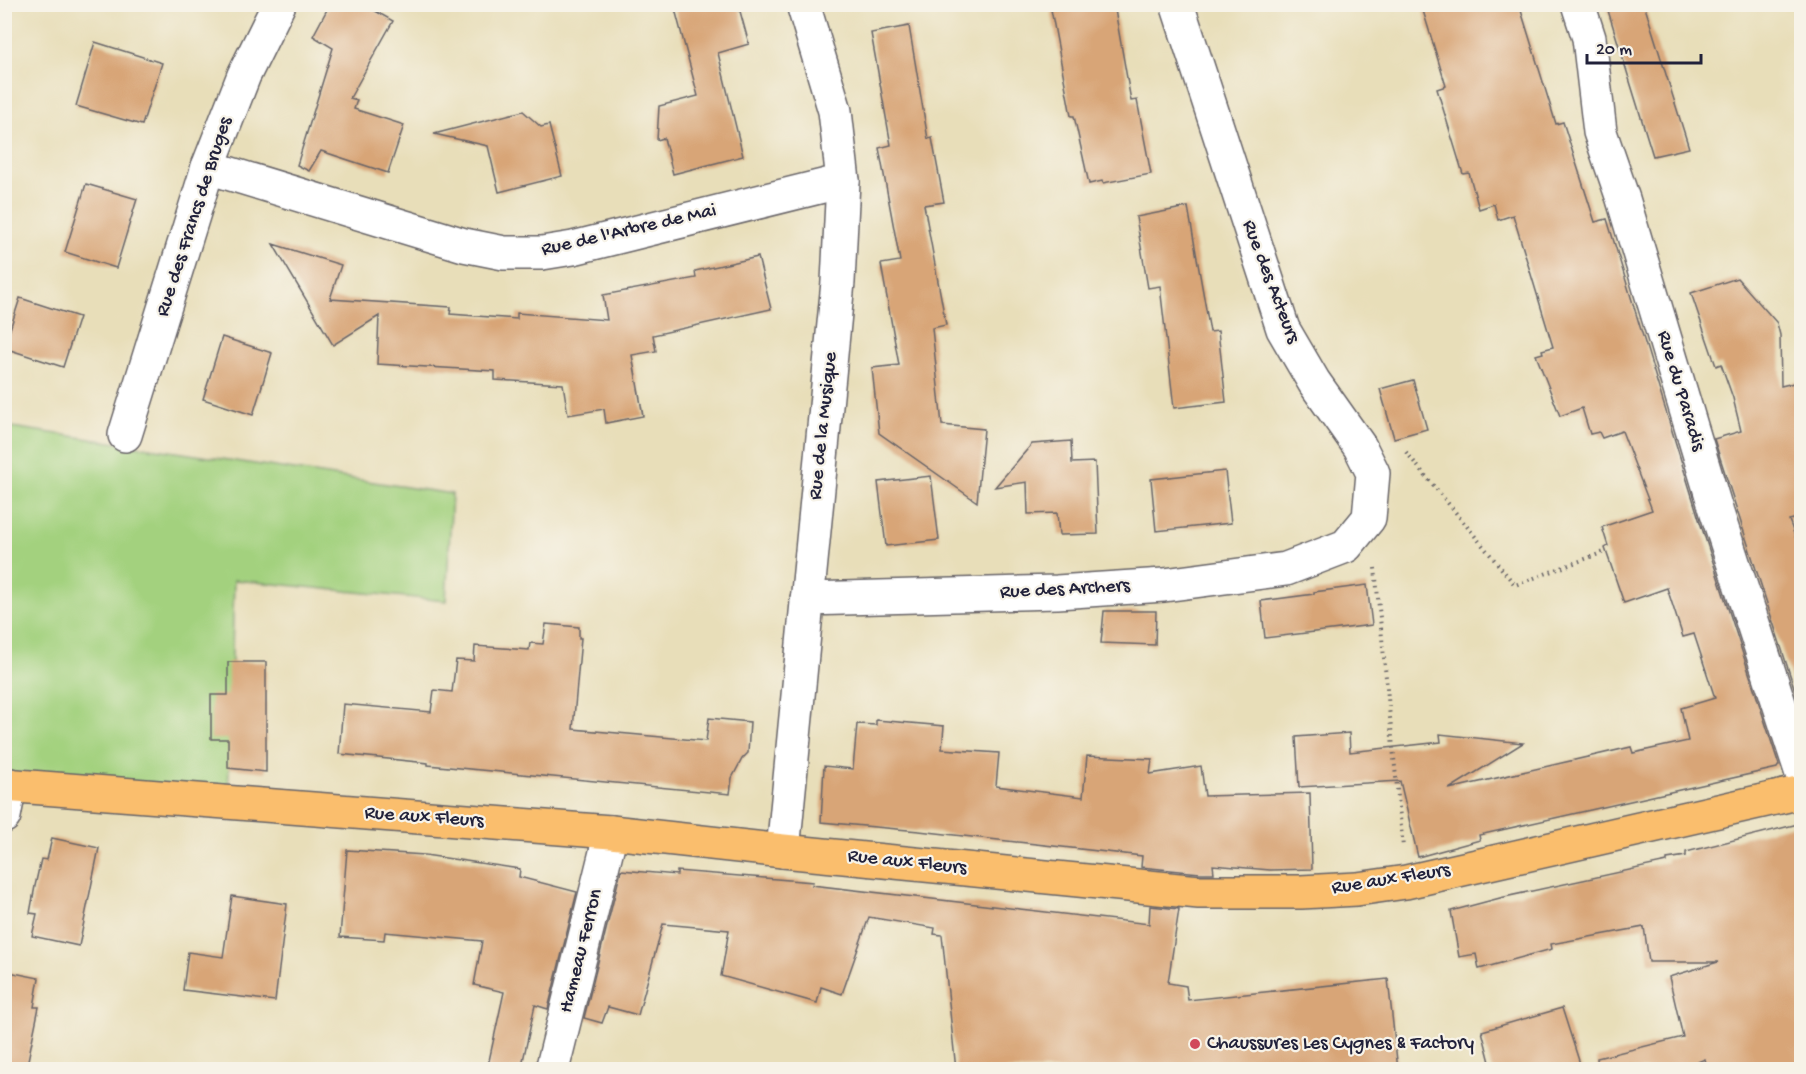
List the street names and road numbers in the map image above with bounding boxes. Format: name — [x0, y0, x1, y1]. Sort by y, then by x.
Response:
street label: Rue des Francs de Bruges — [152, 114, 238, 320]
street label: Rue de l'Arbre de Mai — [539, 200, 719, 262]
street label: Rue des Acteurs — [1236, 217, 1304, 347]
street label: Rue du Paradis — [1651, 328, 1709, 454]
street label: Rue de la Musique — [805, 350, 843, 501]
street label: Rue des Archers — [999, 575, 1131, 605]
street label: Rue aux Fleurs — [364, 802, 485, 834]
street label: Rue aux Fleurs — [846, 845, 968, 881]
street label: Rue aux Fleurs — [1330, 859, 1452, 901]
street label: Hameau Ferron — [555, 886, 609, 1015]

